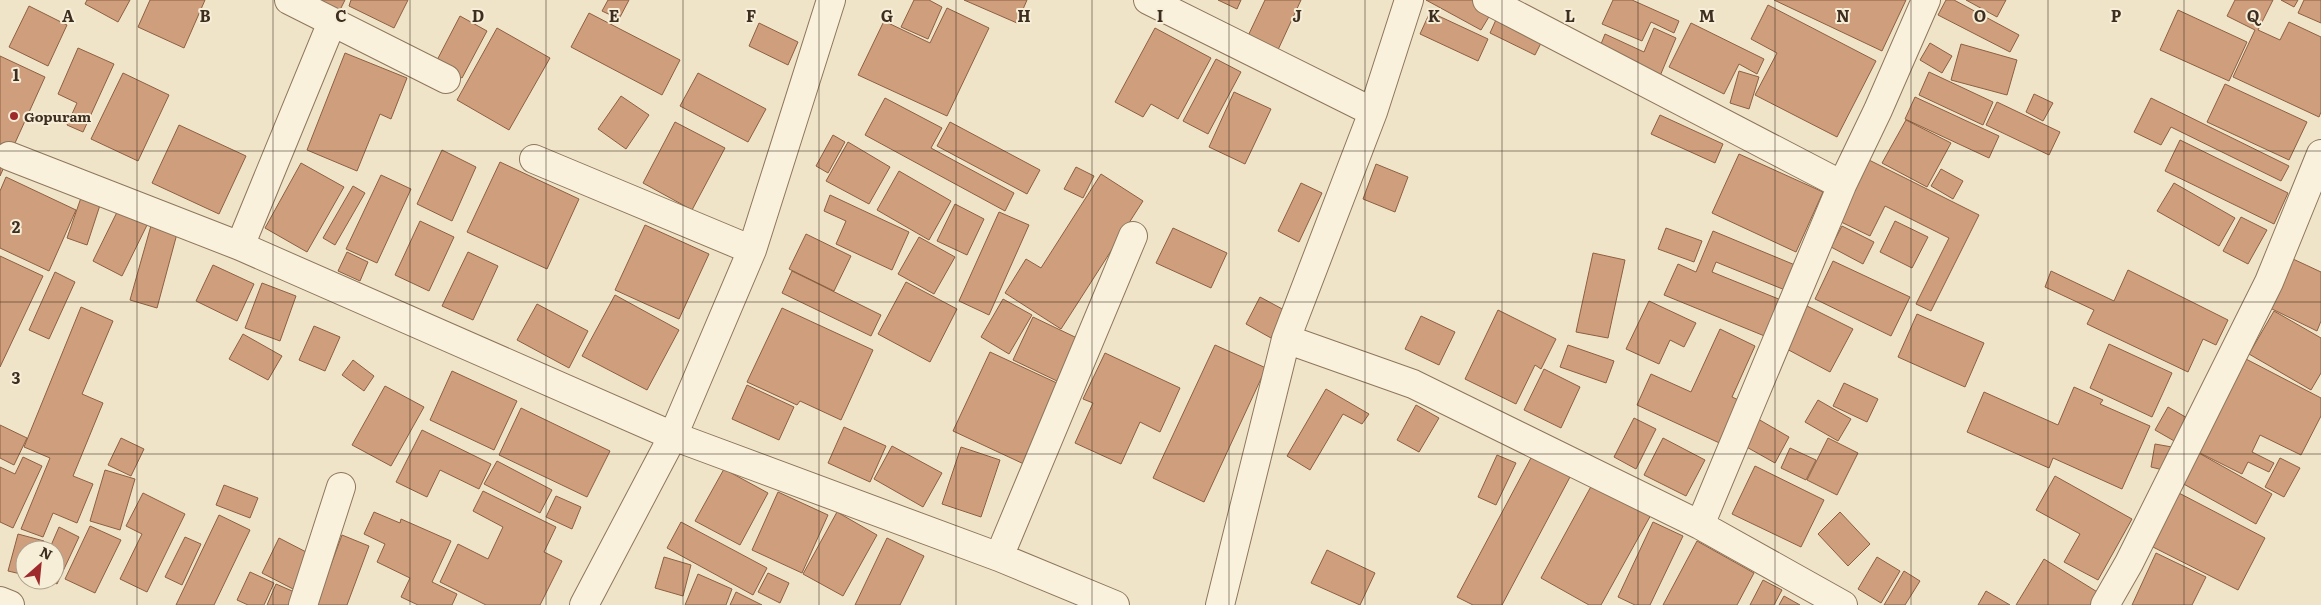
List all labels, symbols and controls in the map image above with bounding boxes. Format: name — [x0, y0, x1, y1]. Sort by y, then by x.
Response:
text: A — [62, 3, 74, 27]
text: B — [199, 3, 211, 27]
text: C — [335, 3, 347, 27]
text: D — [472, 3, 484, 27]
text: E — [609, 3, 620, 27]
text: F — [746, 3, 756, 27]
text: G — [881, 3, 893, 27]
text: H — [1017, 3, 1031, 27]
text: I — [1157, 3, 1163, 27]
text: J — [1292, 3, 1302, 27]
text: K — [1428, 3, 1441, 27]
text: L — [1565, 3, 1575, 27]
text: M — [1699, 3, 1715, 27]
text: N — [1836, 3, 1850, 27]
text: O — [1974, 3, 1986, 27]
text: P — [2111, 3, 2122, 27]
text: Q — [2247, 3, 2262, 27]
text: 1 — [13, 62, 20, 86]
place label: Gopuram — [24, 106, 91, 126]
marker: Gopuram — [8, 110, 20, 122]
text: 2 — [12, 214, 21, 238]
text: 3 — [12, 365, 21, 389]
north arrow — [15, 540, 65, 590]
text: N — [37, 541, 56, 564]

